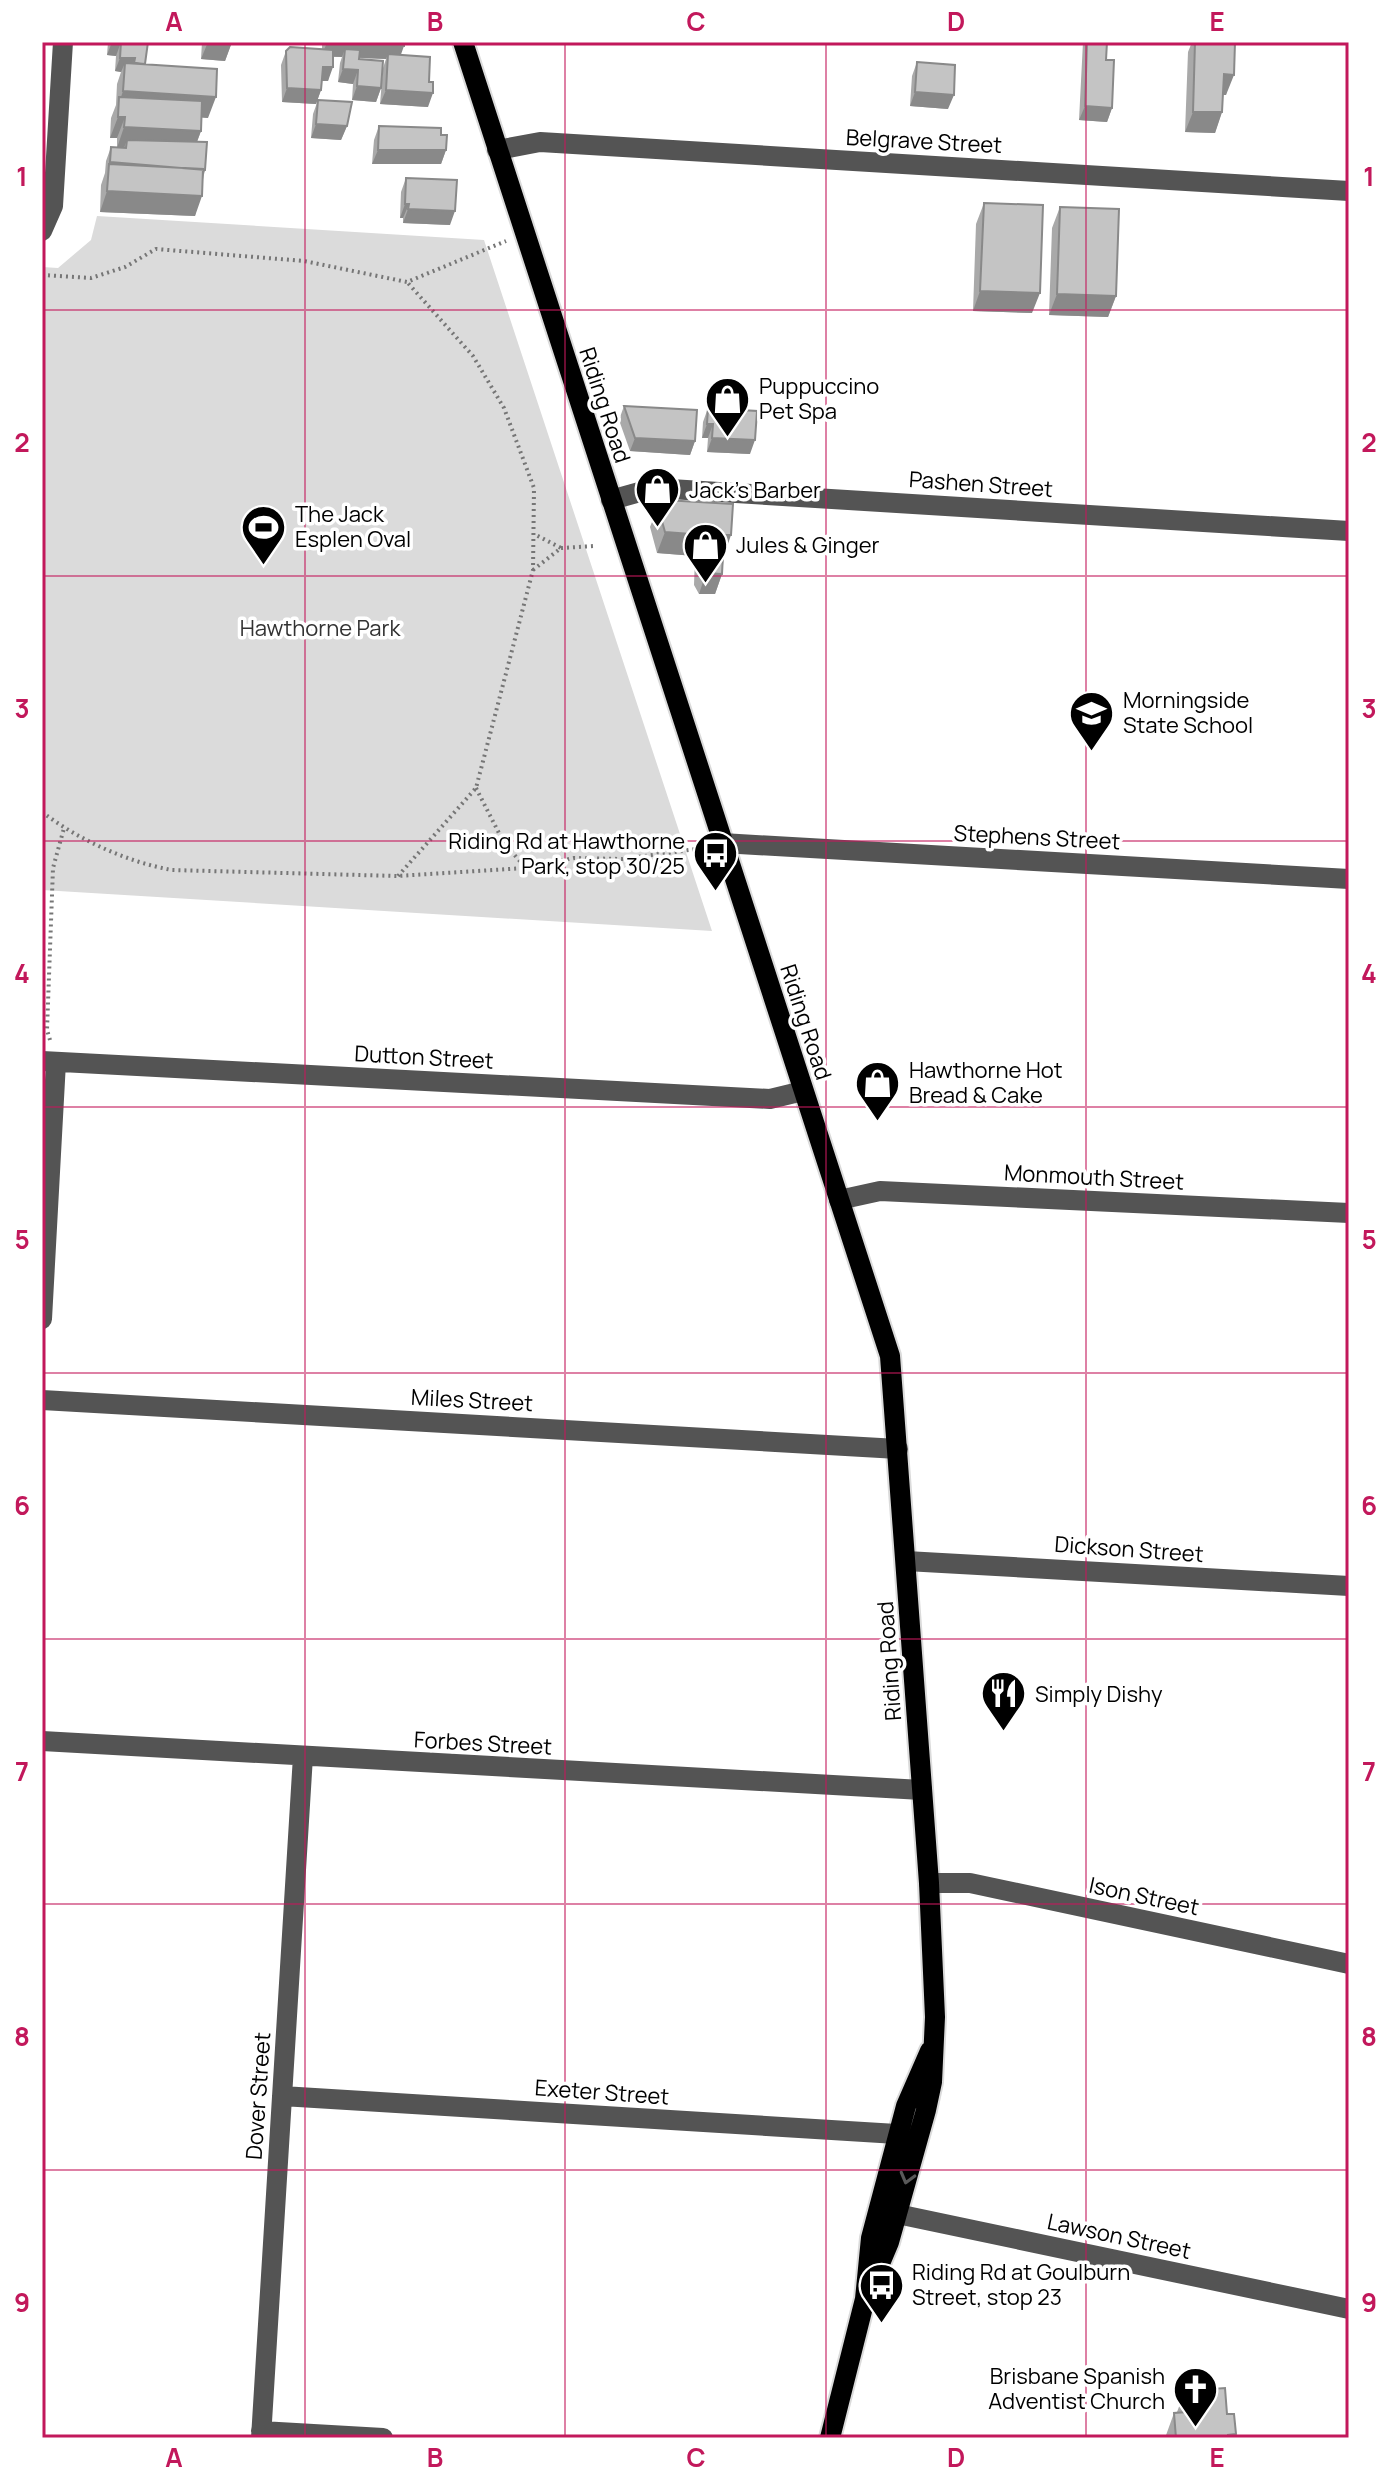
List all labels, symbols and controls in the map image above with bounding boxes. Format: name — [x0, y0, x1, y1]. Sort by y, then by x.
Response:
text: A — [165, 3, 183, 39]
text: B — [427, 3, 443, 39]
text: C — [686, 3, 706, 39]
text: D — [947, 3, 965, 39]
text: E — [1209, 3, 1225, 39]
street label: Belgrave Street — [845, 122, 1003, 160]
text: 1 — [16, 158, 28, 194]
text: 1 — [1363, 158, 1375, 194]
street label: Riding Road — [572, 343, 638, 467]
place label: Puppuccino Pet Spa — [759, 371, 879, 426]
shop icon: Puppuccino Pet Spa — [704, 375, 752, 438]
text: 2 — [14, 424, 30, 460]
text: 2 — [1361, 424, 1377, 460]
street label: Pashen Street — [908, 464, 1054, 504]
shop icon: Jack's Barber — [634, 466, 682, 529]
place label: Jack's Barber — [689, 475, 821, 505]
place label: The Jack Esplen Oval — [295, 499, 411, 554]
sports icon: The Jack Esplen Oval — [240, 503, 288, 566]
shop icon: Jules & Ginger — [681, 521, 729, 584]
place label: Jules & Ginger — [736, 530, 880, 560]
park label: Hawthorne Park — [240, 613, 401, 643]
place label: Morningside State School — [1123, 685, 1253, 740]
school or university icon: Morningside State School — [1068, 689, 1116, 752]
text: 3 — [14, 690, 30, 726]
text: 3 — [1361, 690, 1377, 726]
street label: Stephens Street — [953, 818, 1121, 856]
place label: Riding Rd at Hawthorne Park, stop 30/25 — [448, 826, 685, 881]
bus stop icon: Riding Rd at Hawthorne Park, stop 30/25 — [692, 830, 740, 893]
text: 4 — [14, 955, 30, 991]
text: 4 — [1361, 955, 1377, 991]
street label: Riding Road — [773, 960, 839, 1084]
street label: Dutton Street — [354, 1038, 495, 1076]
place label: Hawthorne Hot Bread & Cake — [909, 1055, 1063, 1110]
shop icon: Hawthorne Hot Bread & Cake — [854, 1059, 902, 1122]
street label: Monmouth Street — [1003, 1157, 1185, 1197]
text: 5 — [14, 1221, 30, 1257]
text: 5 — [1361, 1221, 1377, 1257]
street label: Miles Street — [410, 1382, 534, 1418]
text: 6 — [14, 1487, 30, 1523]
text: 6 — [1361, 1487, 1377, 1523]
street label: Dickson Street — [1053, 1529, 1205, 1569]
street label: Riding Road — [870, 1600, 908, 1722]
restaurant icon: Simply Dishy — [980, 1670, 1028, 1733]
place label: Simply Dishy — [1035, 1679, 1163, 1709]
street label: Forbes Street — [413, 1724, 553, 1762]
text: 7 — [15, 1753, 29, 1789]
text: 7 — [1362, 1753, 1376, 1789]
street label: Ison Street — [1086, 1870, 1202, 1922]
text: 8 — [14, 2018, 30, 2054]
text: 8 — [1361, 2018, 1377, 2054]
street label: Dover Street — [239, 2031, 277, 2161]
street label: Exeter Street — [534, 2072, 670, 2112]
one-way arrow — [900, 2171, 917, 2185]
street label: Lawson Street — [1044, 2206, 1194, 2266]
place label: Riding Rd at Goulburn Street, stop 23 — [912, 2257, 1130, 2312]
bus stop icon: Riding Rd at Goulburn Street, stop 23 — [857, 2261, 905, 2324]
text: 9 — [14, 2284, 30, 2320]
text: 9 — [1361, 2284, 1377, 2320]
place label: Brisbane Spanish Adventist Church — [988, 2361, 1165, 2416]
church icon: Brisbane Spanish Adventist Church — [1172, 2365, 1220, 2428]
text: A — [165, 2439, 183, 2475]
text: B — [427, 2439, 443, 2475]
text: C — [686, 2439, 706, 2475]
text: D — [947, 2439, 965, 2475]
text: E — [1209, 2439, 1225, 2475]

